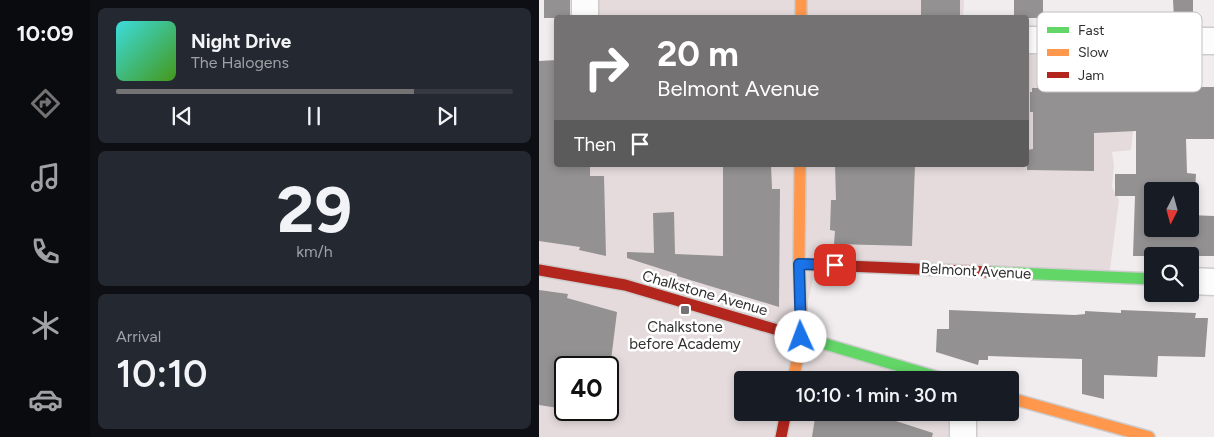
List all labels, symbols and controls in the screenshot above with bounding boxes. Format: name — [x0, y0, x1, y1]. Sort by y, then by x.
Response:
legend — [1037, 12, 1202, 92]
text: 10:09 — [16, 20, 74, 47]
text: Fast — [1078, 22, 1104, 39]
text: Night Drive — [191, 30, 291, 53]
text: 20 m — [657, 33, 739, 75]
icon: right — [574, 35, 639, 100]
text: Slow — [1078, 44, 1109, 61]
text: The Halogens — [191, 53, 289, 72]
text: Jam — [1078, 67, 1104, 84]
text: Belmont Avenue — [657, 75, 819, 102]
icon: directions — [28, 86, 63, 121]
icon: previous — [168, 102, 196, 130]
icon: pause — [300, 102, 328, 130]
icon: next — [433, 102, 461, 130]
icon: arrive — [626, 130, 654, 158]
text: Then — [574, 133, 616, 156]
icon: music — [28, 160, 63, 195]
text: 29 — [277, 170, 352, 248]
north arrow — [1144, 182, 1199, 238]
map controls — [1144, 182, 1199, 302]
icon: phone — [28, 234, 63, 269]
text: km/h — [296, 242, 333, 261]
pin — [814, 244, 856, 286]
button: search — [1144, 247, 1199, 302]
icon: arrive — [821, 251, 849, 279]
street label: Belmont Avenue — [920, 259, 1032, 283]
street label: Chalkstone Avenue — [640, 266, 770, 320]
marker: Chalkstone before Academy — [679, 304, 691, 316]
icon: climate — [28, 308, 63, 343]
position arrow — [774, 310, 826, 362]
place label: Chalkstone before Academy — [629, 318, 741, 353]
text: Arrival — [116, 327, 161, 346]
text: 10:10 — [116, 351, 208, 397]
speed limit sign: 40 — [554, 356, 619, 421]
icon: car — [28, 382, 63, 417]
text: 10:10 · 1 min · 30 m — [795, 384, 958, 407]

